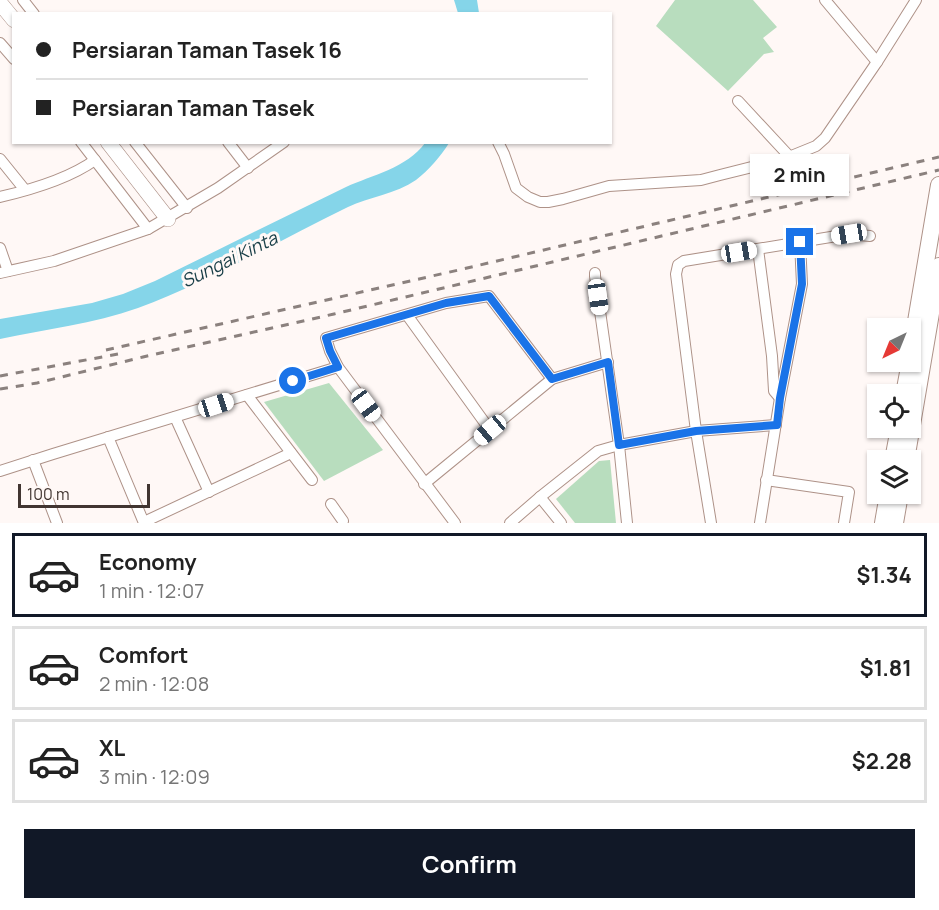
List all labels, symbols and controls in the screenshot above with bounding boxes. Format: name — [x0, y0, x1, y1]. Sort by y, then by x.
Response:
text: Persiaran Taman Tasek 16 — [72, 35, 342, 65]
text: Persiaran Taman Tasek — [72, 93, 314, 123]
callout: 2 min — [750, 155, 850, 197]
text: 2 min — [773, 161, 826, 188]
car — [830, 222, 868, 246]
water label: Sungai Kinta — [177, 225, 282, 293]
route end — [786, 228, 813, 255]
car — [720, 240, 758, 264]
car — [587, 278, 609, 316]
north arrow — [867, 318, 921, 372]
map controls — [867, 318, 921, 504]
route start — [279, 367, 306, 394]
button: locate — [867, 384, 921, 438]
car — [348, 385, 384, 425]
car — [196, 391, 236, 419]
car — [470, 412, 510, 448]
button: layers — [867, 450, 921, 504]
scale bar — [18, 481, 150, 508]
text: 100 m — [27, 483, 70, 505]
text: Economy — [99, 547, 197, 577]
icon: car — [27, 548, 81, 602]
text: $1.34 — [857, 560, 912, 590]
text: 1 min · 12:07 — [99, 577, 204, 604]
text: Comfort — [99, 640, 188, 670]
icon: car — [27, 641, 81, 695]
text: $1.81 — [860, 653, 912, 683]
text: 2 min · 12:08 — [99, 670, 209, 697]
text: XL — [99, 733, 125, 763]
icon: car — [27, 734, 81, 788]
text: $2.28 — [852, 746, 912, 776]
text: 3 min · 12:09 — [99, 763, 210, 790]
button: Confirm — [24, 829, 915, 898]

